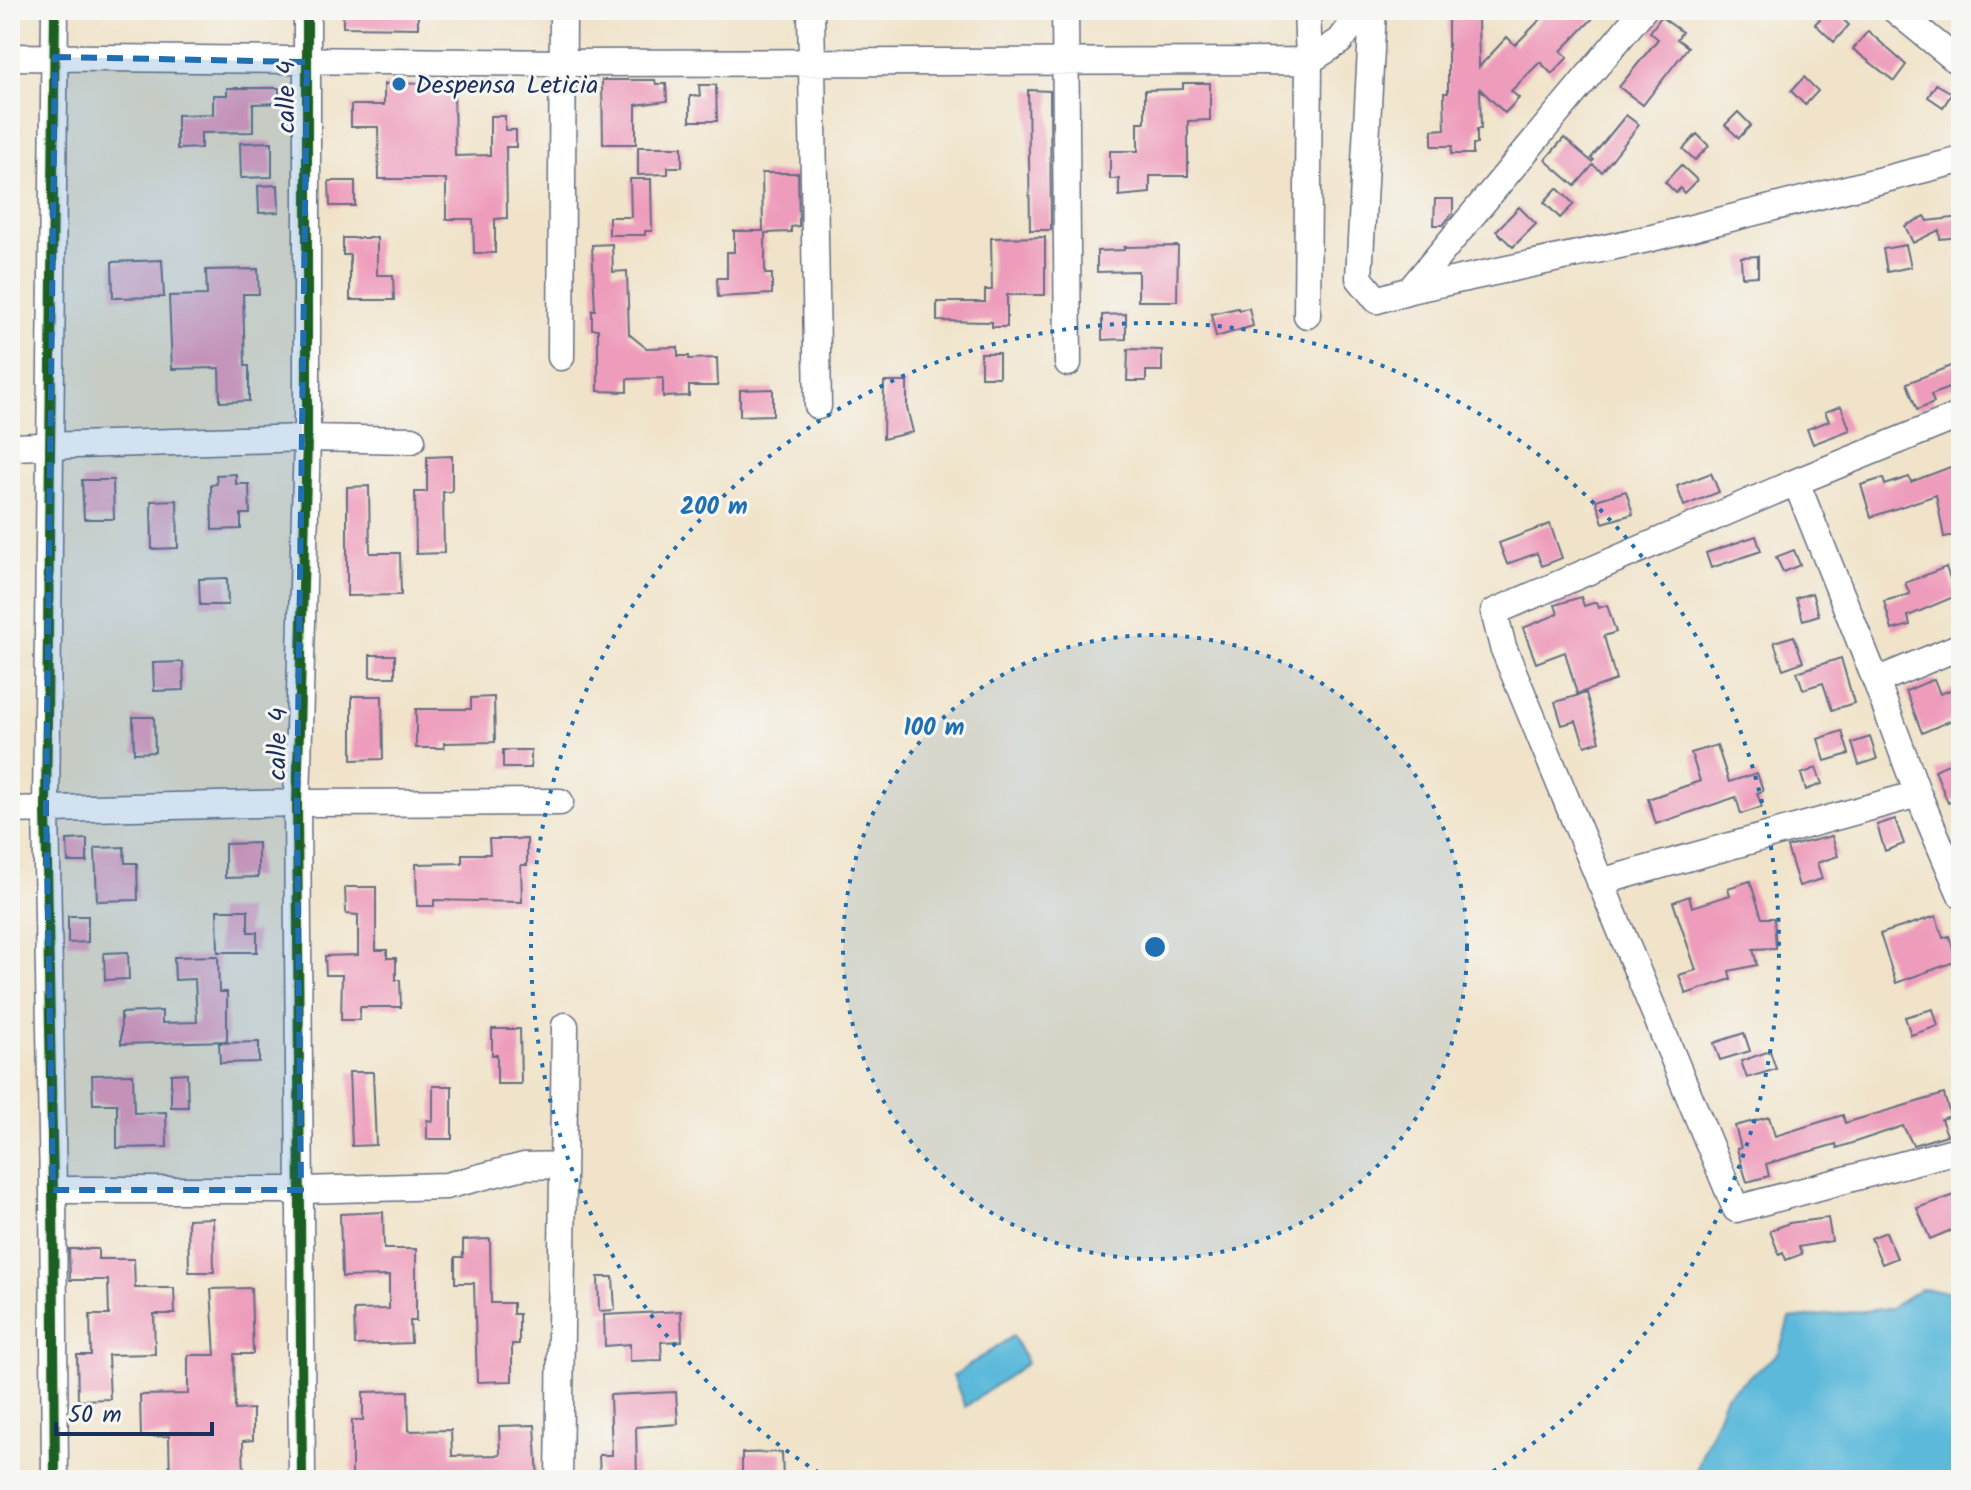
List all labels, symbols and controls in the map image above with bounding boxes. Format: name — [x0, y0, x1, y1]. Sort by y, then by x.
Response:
street label: calle 4 — [266, 61, 308, 133]
place label: Despensa Leticia — [415, 65, 598, 107]
marker: Despensa Leticia — [390, 75, 408, 93]
text: 200 m — [680, 488, 748, 527]
street label: calle 4 — [257, 707, 301, 781]
text: 100 m — [904, 709, 964, 748]
centre of rings — [1141, 933, 1169, 961]
scale bar — [56, 1386, 212, 1436]
text: 50 m — [68, 1396, 122, 1435]

